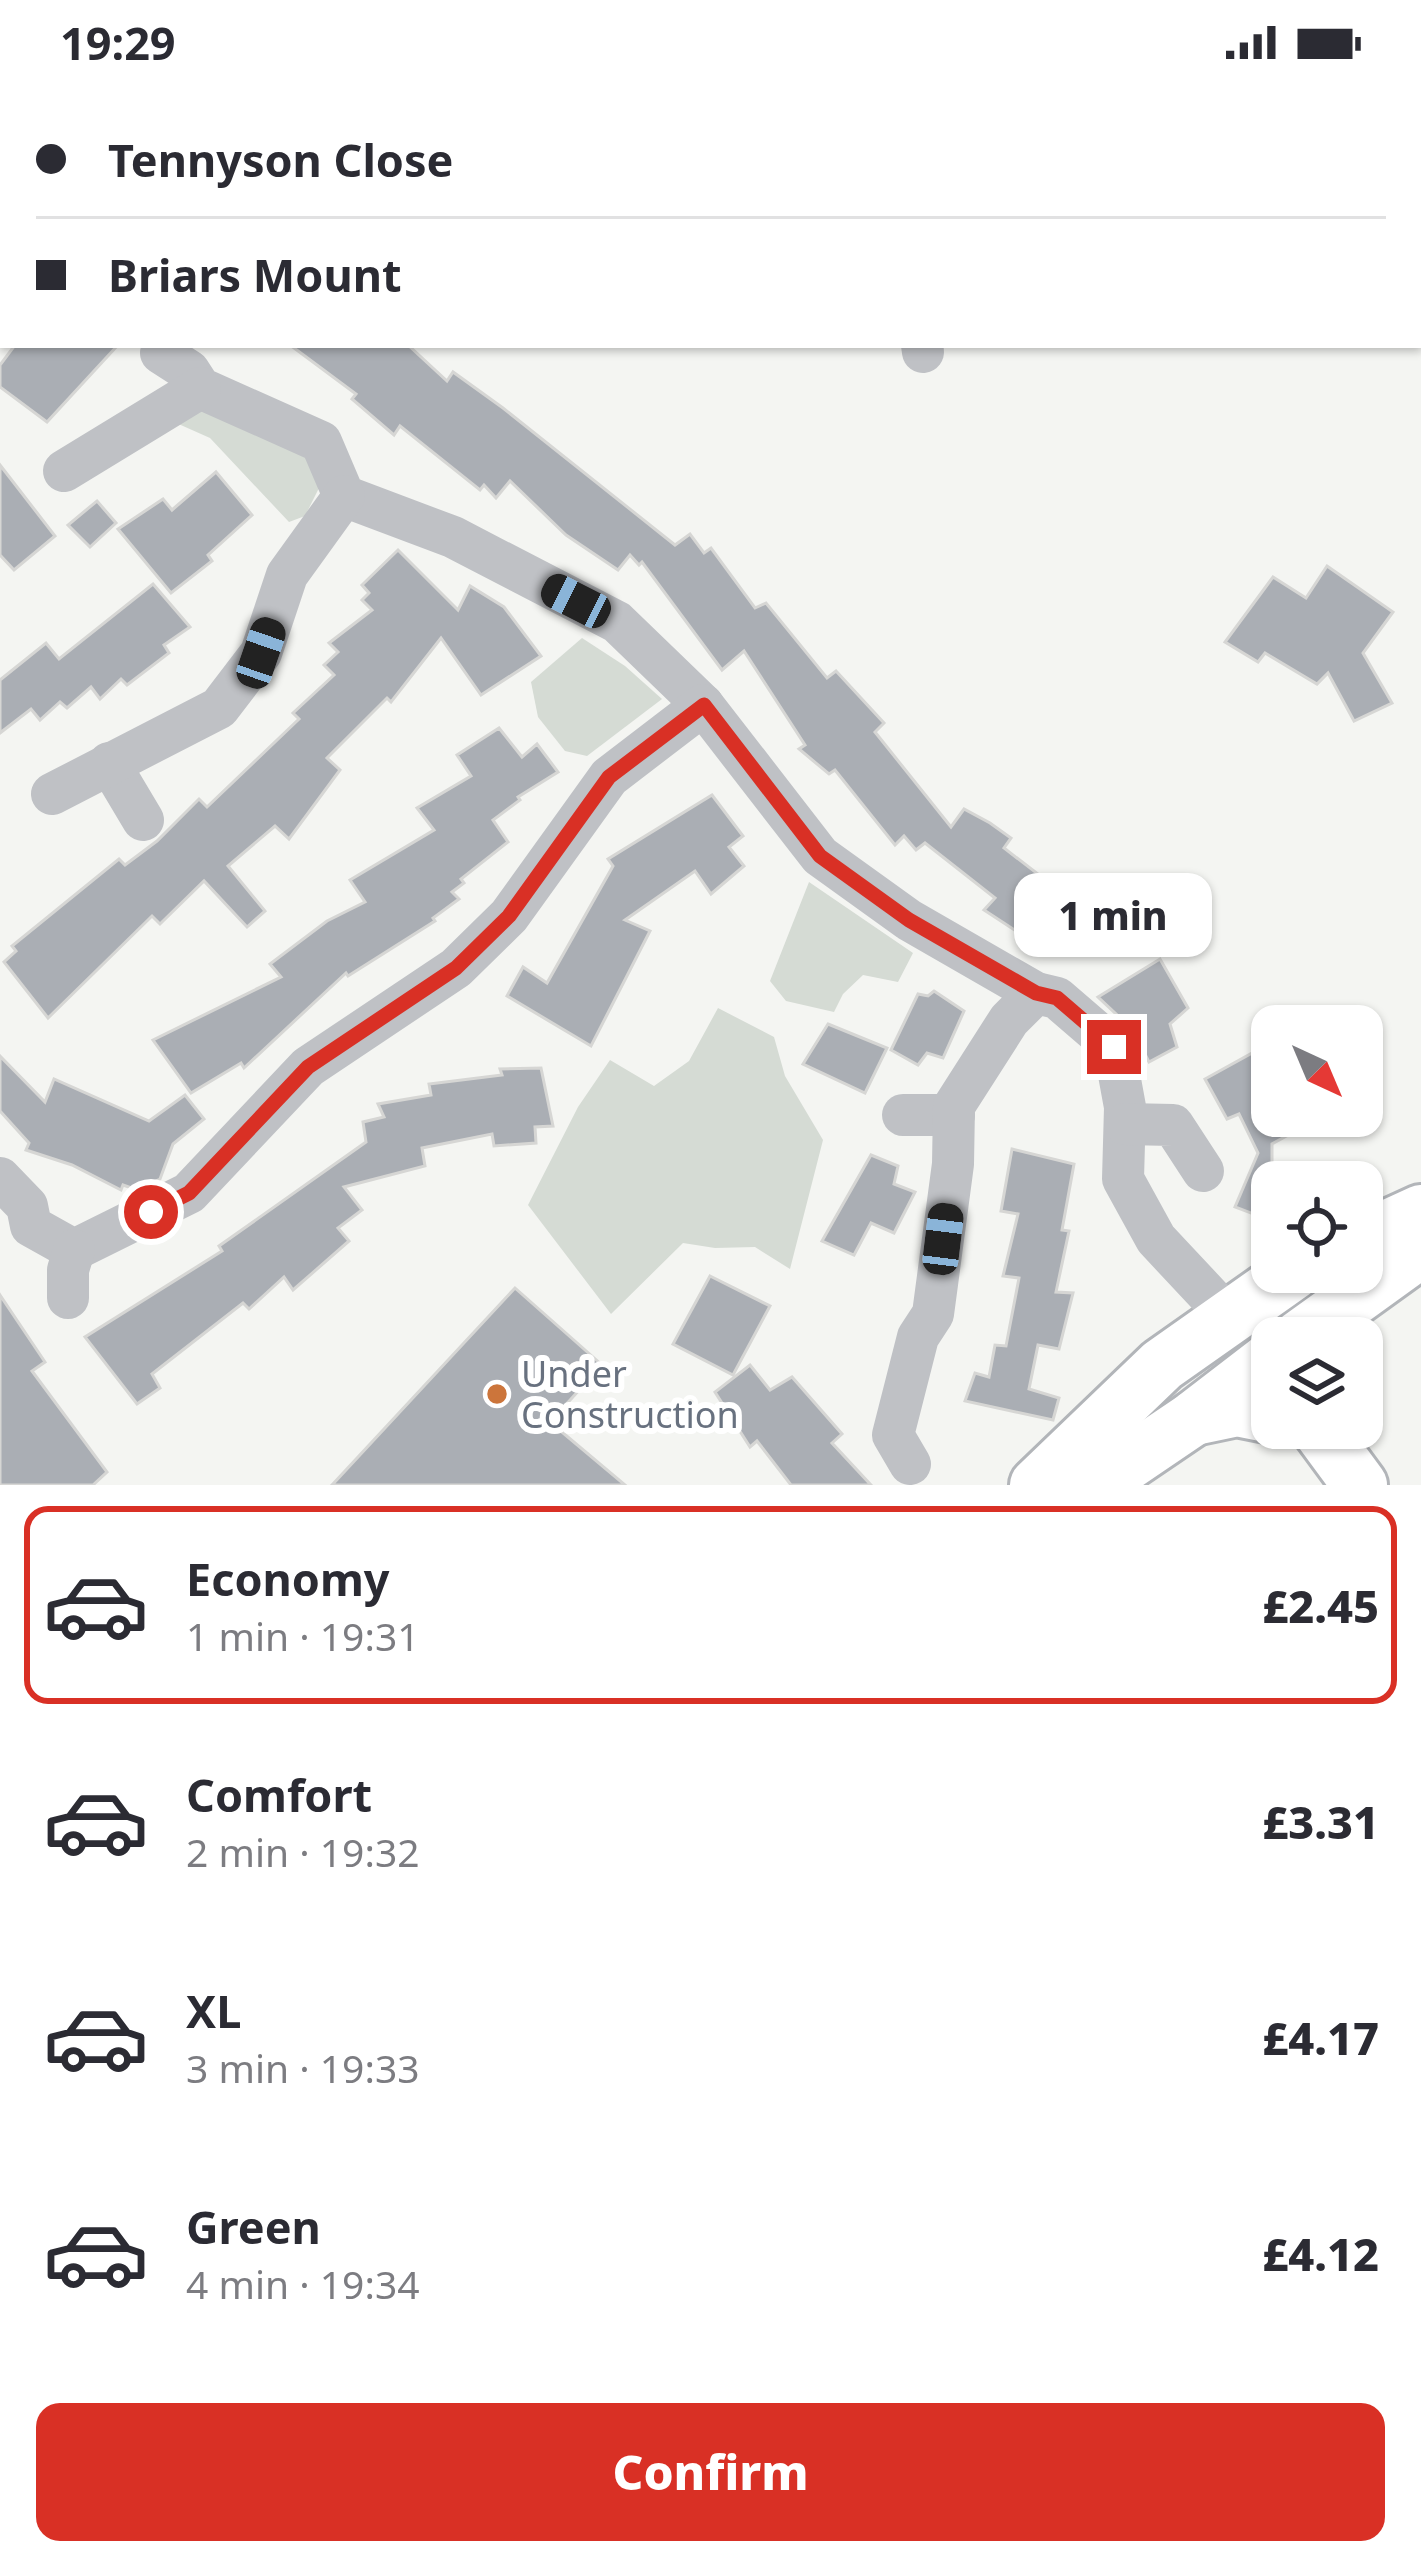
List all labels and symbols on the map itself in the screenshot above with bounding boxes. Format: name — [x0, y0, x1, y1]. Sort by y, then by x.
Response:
car — [536, 569, 616, 633]
car — [232, 613, 290, 693]
callout: 1 min — [1015, 873, 1213, 957]
north arrow — [1251, 1005, 1383, 1137]
route end — [1087, 1020, 1141, 1074]
route start — [124, 1185, 178, 1239]
car — [921, 1201, 965, 1277]
place label: Under Construction — [521, 1349, 739, 1439]
marker: Under Construction — [484, 1381, 510, 1407]

